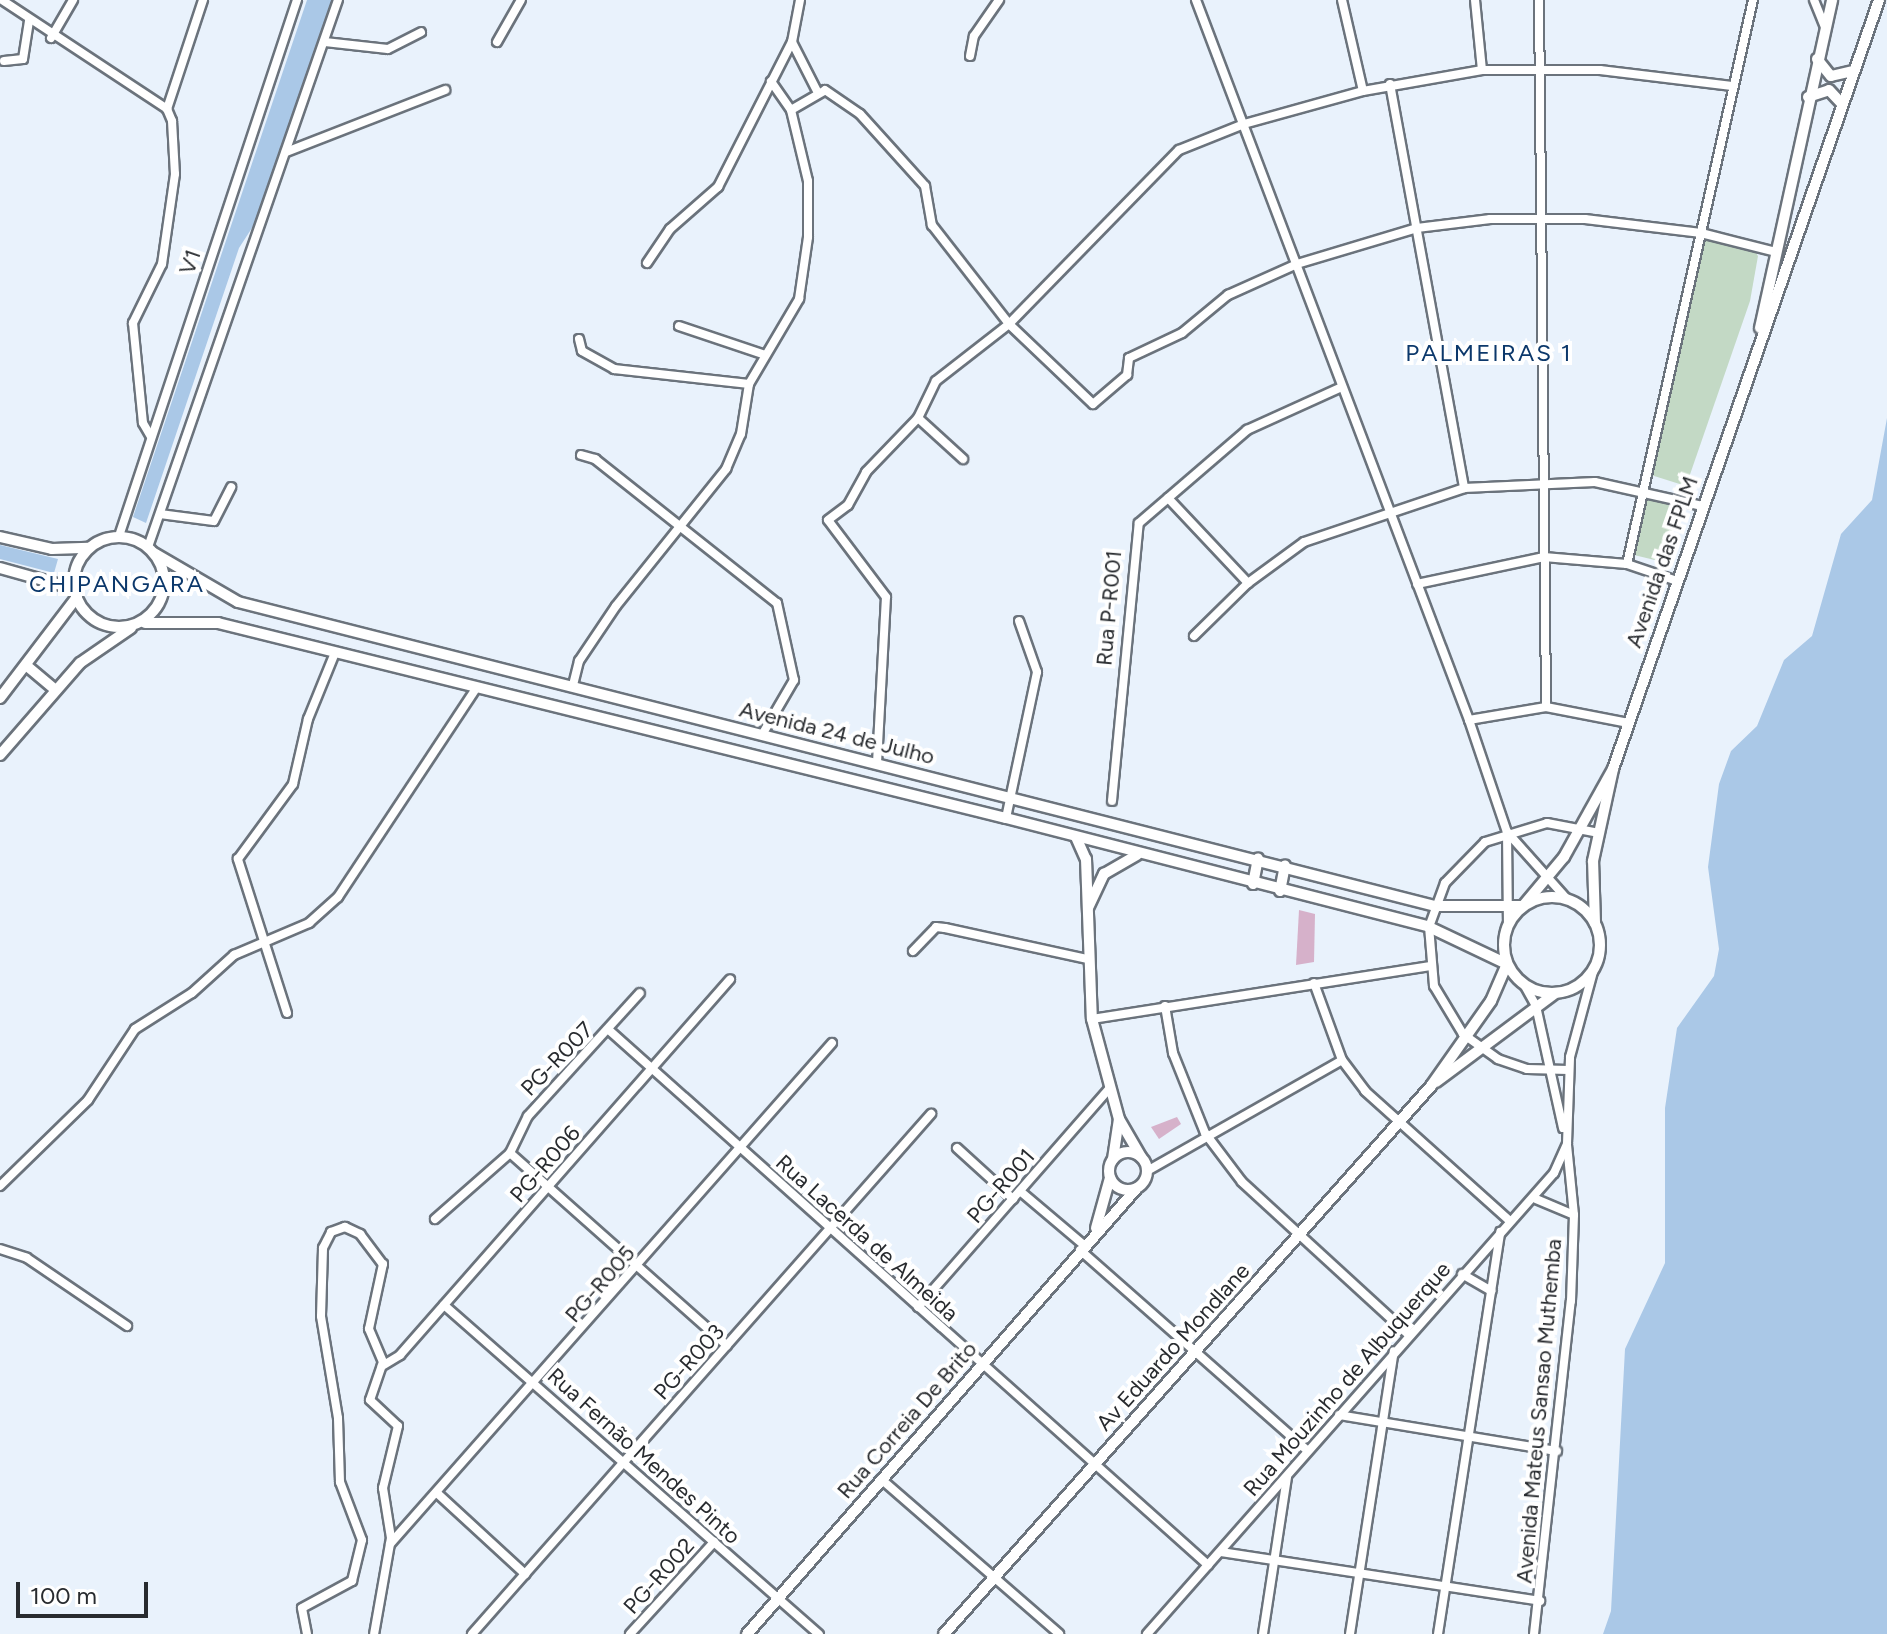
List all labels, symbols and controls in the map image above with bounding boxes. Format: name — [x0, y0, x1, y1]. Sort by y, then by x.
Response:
street label: V1 — [174, 246, 206, 278]
district label: PALMEIRAS 1 — [1405, 339, 1573, 367]
street label: Avenida das FPLM — [1620, 473, 1704, 651]
street label: Rua P-R001 — [1091, 549, 1127, 667]
district label: CHIPANGARA — [29, 570, 205, 598]
street label: Avenida 24 de Julho — [737, 696, 937, 770]
street label: PG-R007 — [515, 1017, 599, 1101]
street label: PG-R006 — [505, 1120, 585, 1208]
street label: PG-R001 — [962, 1143, 1040, 1229]
street label: Rua Lacerda de Almeida — [770, 1149, 964, 1327]
street label: Avenida Mateus Sansao Muthemba — [1511, 1238, 1567, 1584]
street label: PG-R005 — [559, 1240, 641, 1328]
street label: Rua Mouzinho de Albuquerque — [1238, 1256, 1456, 1502]
street label: Av Eduardo Mondlane — [1091, 1258, 1255, 1436]
street label: PG-R003 — [648, 1319, 730, 1405]
street label: Rua Correia De Brito — [832, 1336, 982, 1504]
street label: Rua Fernão Mendes Pinto — [542, 1362, 746, 1550]
street label: PG-R002 — [618, 1533, 700, 1619]
scale bar — [20, 1566, 152, 1616]
text: 100 m — [30, 1581, 97, 1610]

